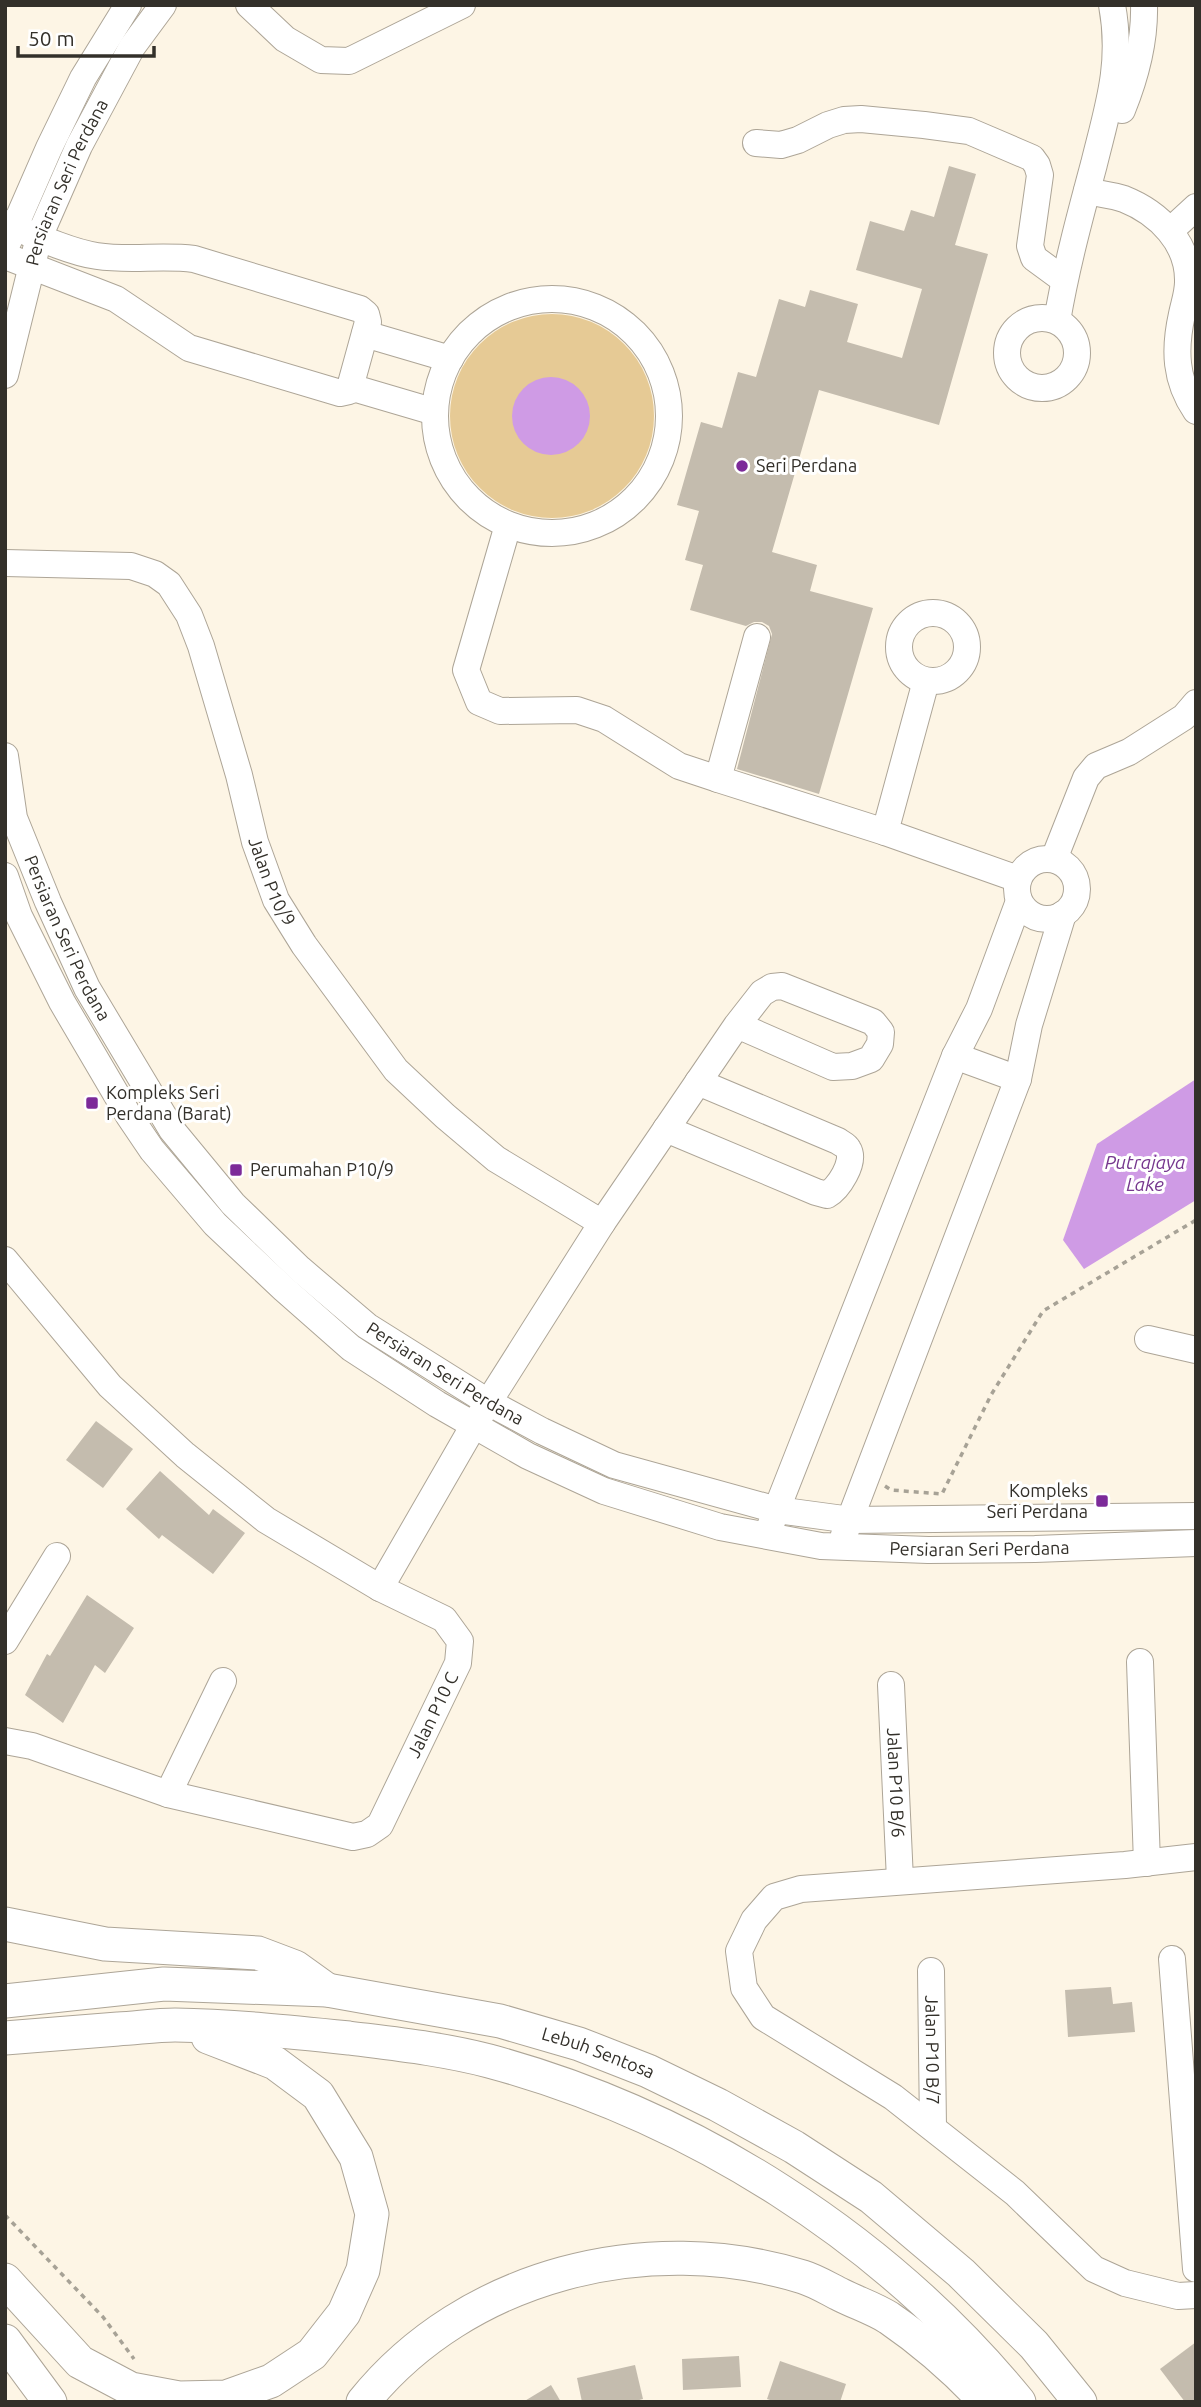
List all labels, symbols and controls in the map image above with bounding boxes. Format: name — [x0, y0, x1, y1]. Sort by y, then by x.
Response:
scale bar — [18, 14, 154, 58]
text: 50 m — [28, 26, 75, 50]
street label: Persiaran Seri Perdana — [21, 95, 111, 268]
place label: Seri Perdana — [756, 455, 857, 475]
marker: Seri Perdana — [734, 458, 750, 474]
street label: Jalan P10/9 — [245, 834, 300, 929]
street label: Persiaran Seri Perdana — [21, 852, 115, 1024]
place label: Kompleks Seri Perdana (Barat) — [106, 1082, 232, 1124]
marker: Kompleks Seri Perdana (Barat) — [84, 1095, 100, 1111]
water label: Putrajaya Lake — [1105, 1151, 1185, 1195]
place label: Perumahan P10/9 — [250, 1159, 394, 1179]
marker: Perumahan P10/9 — [228, 1162, 244, 1178]
street label: Persiaran Seri Perdana — [363, 1317, 527, 1428]
place label: Kompleks Seri Perdana — [987, 1480, 1088, 1521]
marker: Kompleks Seri Perdana — [1094, 1493, 1110, 1509]
street label: Persiaran Seri Perdana — [889, 1537, 1070, 1559]
street label: Jalan P10 C — [403, 1668, 461, 1761]
street label: Jalan P10 B/6 — [884, 1728, 909, 1838]
street label: Jalan P10 B/7 — [922, 1995, 944, 2105]
street label: Lebuh Sentosa — [540, 2023, 658, 2082]

